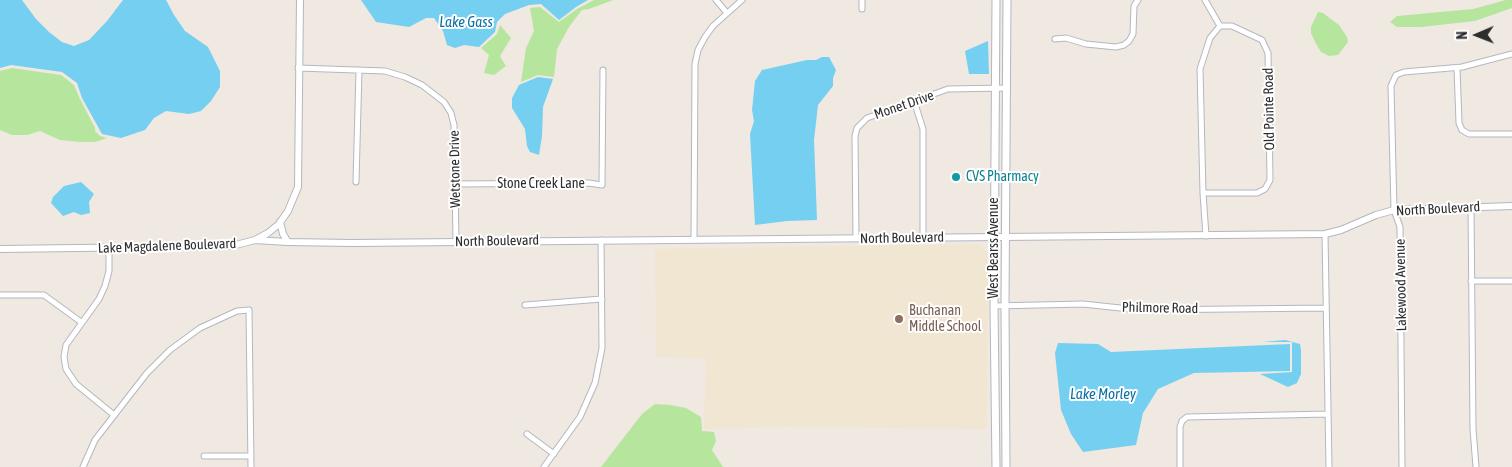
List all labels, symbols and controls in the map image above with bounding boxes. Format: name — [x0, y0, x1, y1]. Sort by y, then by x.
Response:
north arrow — [1452, 10, 1502, 60]
water label: Lake Gass — [439, 13, 493, 31]
text: N — [1454, 31, 1470, 40]
street label: Old Pointe Road — [1260, 68, 1278, 150]
street label: Monet Drive — [872, 87, 936, 123]
street label: Wetstone Drive — [446, 130, 464, 208]
place label: CVS Pharmacy — [966, 169, 1039, 185]
marker: CVS Pharmacy — [950, 171, 962, 183]
street label: Stone Creek Lane — [497, 176, 585, 192]
street label: West Bearss Avenue — [986, 197, 1002, 299]
street label: North Boulevard — [1395, 198, 1481, 220]
street label: North Boulevard — [860, 229, 944, 247]
street label: North Boulevard — [455, 232, 539, 250]
street label: Lake Magdalene Boulevard — [97, 235, 237, 257]
street label: Lakewood Avenue — [1392, 239, 1410, 331]
street label: Philmore Road — [1122, 299, 1198, 317]
place label: Buchanan Middle School — [909, 303, 981, 336]
marker: Buchanan Middle School — [893, 313, 905, 325]
water label: Lake Morley — [1070, 385, 1136, 403]

